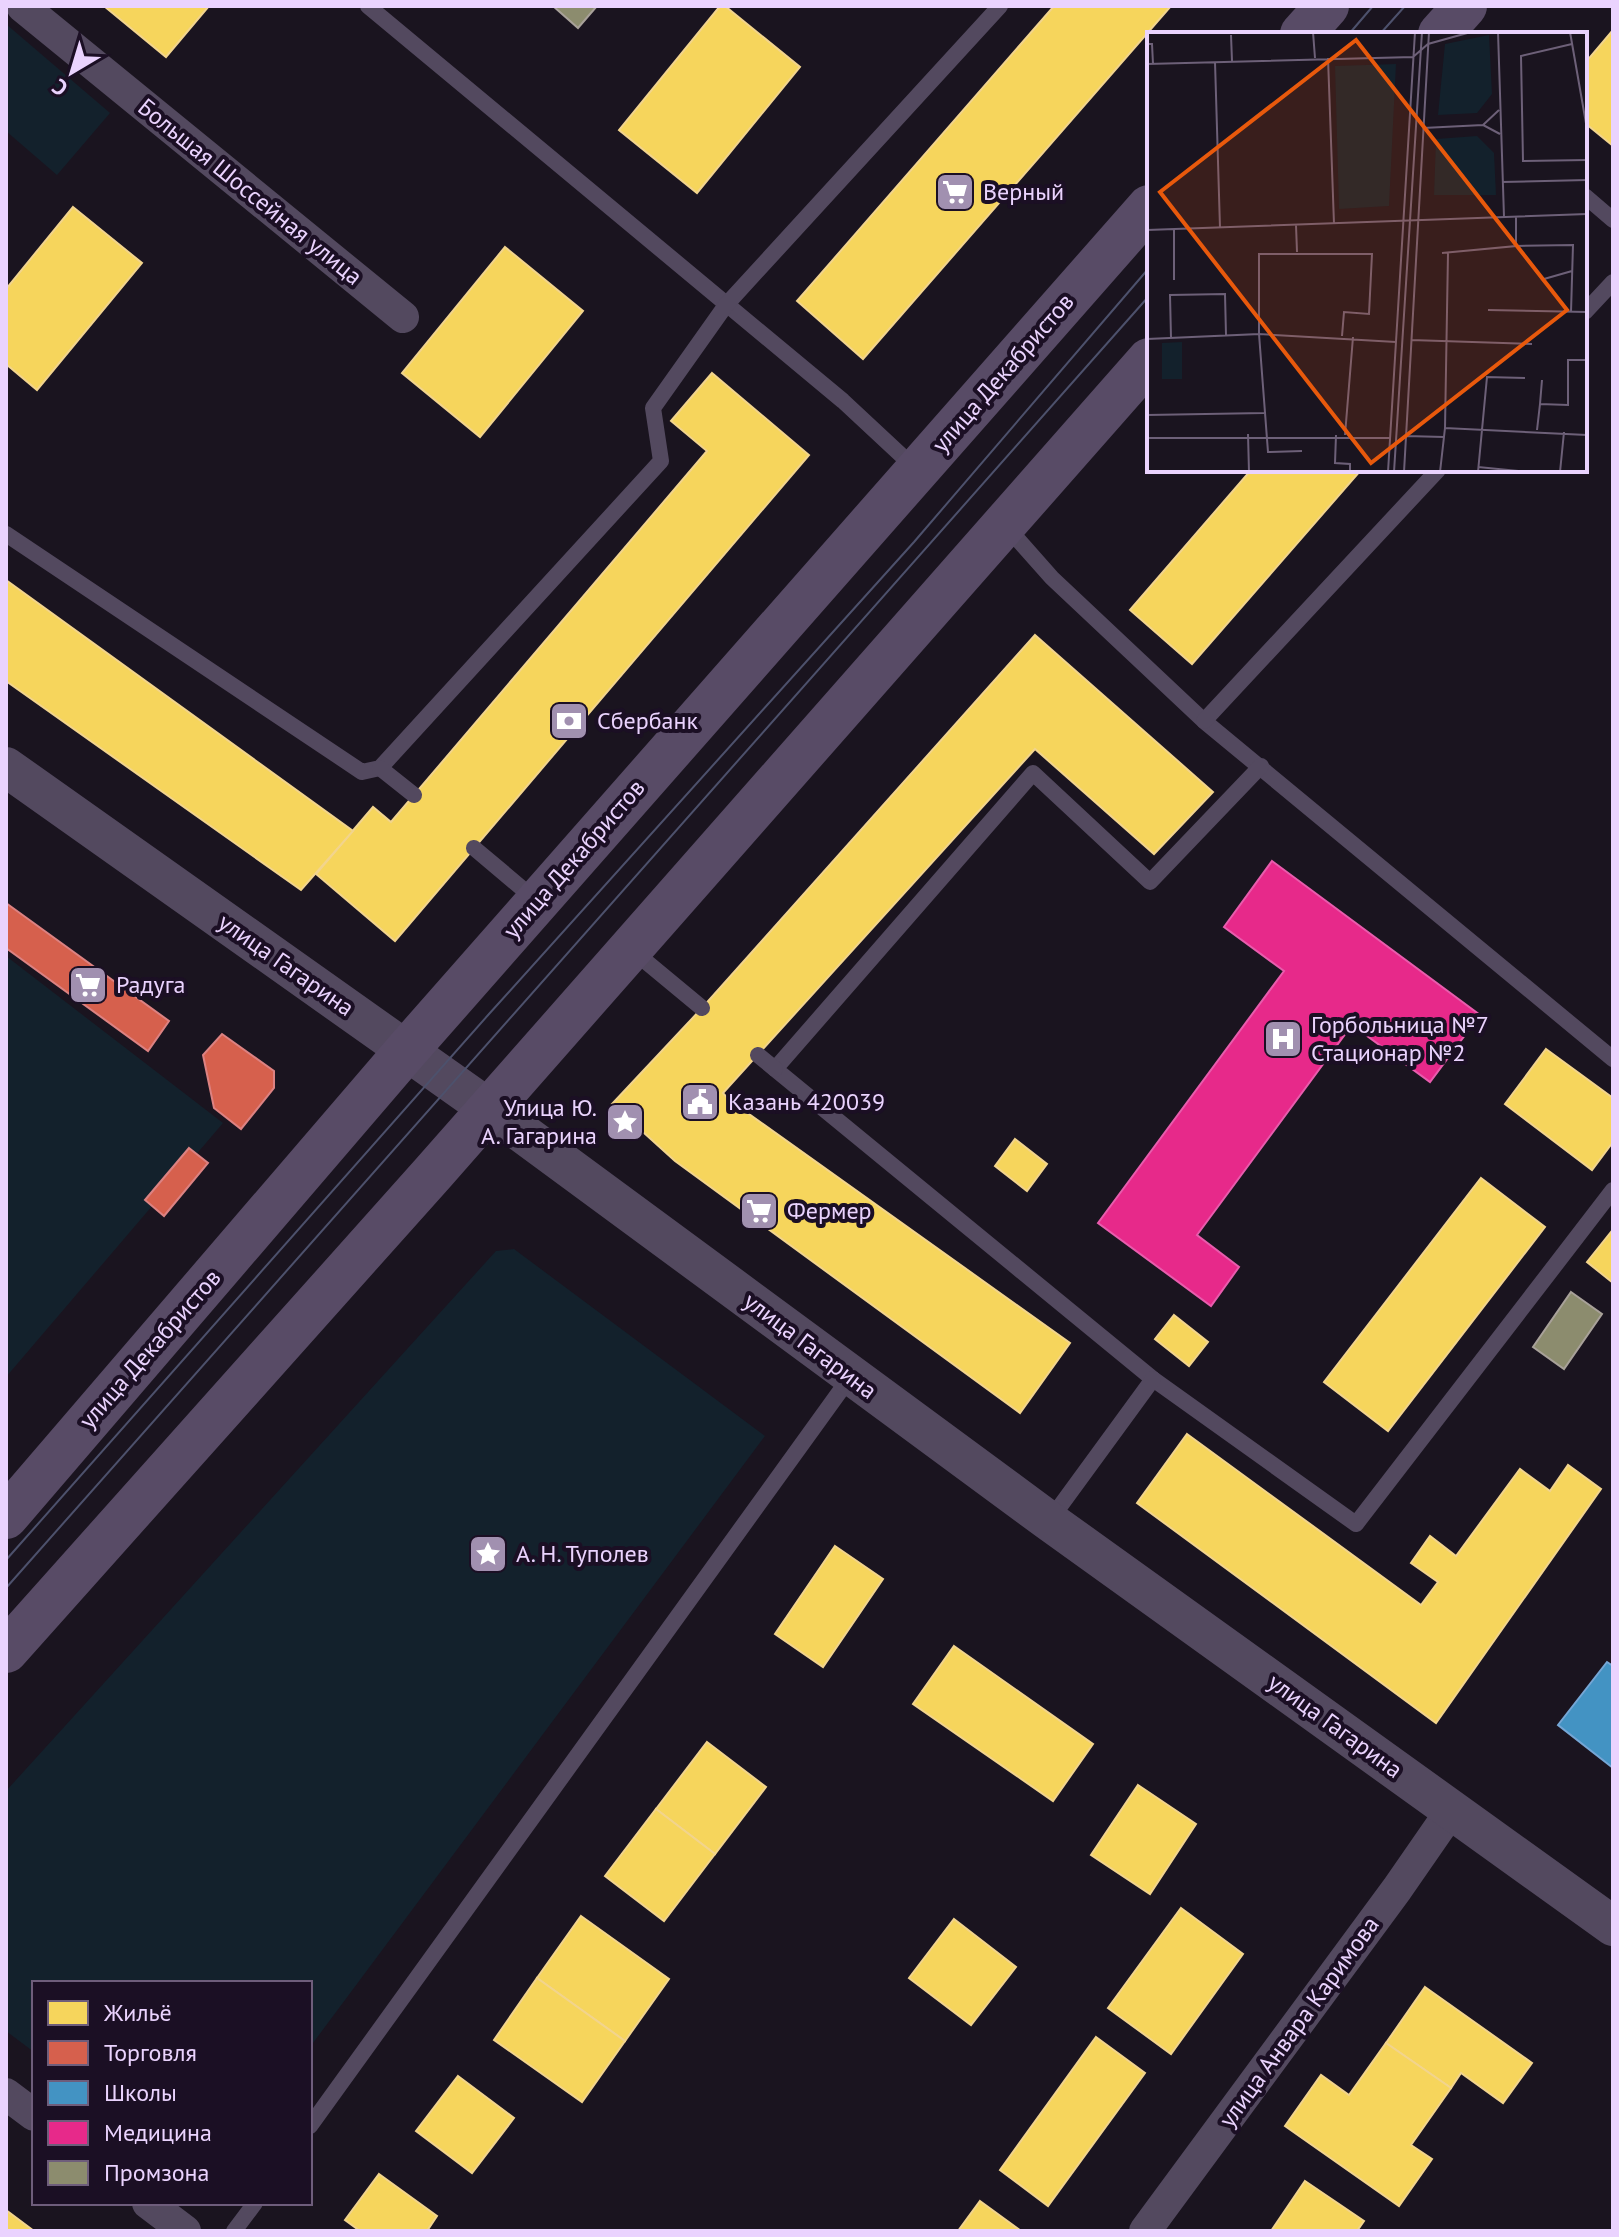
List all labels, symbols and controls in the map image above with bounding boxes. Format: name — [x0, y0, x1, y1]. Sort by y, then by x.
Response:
north arrow — [32, 32, 112, 112]
inset map — [1147, 32, 1587, 472]
text: С — [46, 73, 73, 103]
street label: Большая Шоссейная улица — [132, 91, 369, 292]
supermarket icon: Верный — [934, 171, 976, 213]
place label: Верный — [983, 176, 1064, 207]
street label: улица Декабристов — [925, 287, 1080, 459]
bank icon: Сбербанк — [548, 700, 590, 742]
place label: Сбербанк — [597, 705, 698, 736]
street label: улица Декабристов — [496, 773, 651, 945]
street label: улица Гагарина — [212, 906, 360, 1023]
supermarket icon: Радуга — [67, 964, 109, 1006]
place label: Радуга — [116, 969, 185, 1000]
place label: Горбольница №7 Стационар №2 — [1311, 1009, 1489, 1068]
hospital icon: Горбольница №7 Стационар №2 — [1262, 1018, 1304, 1060]
public building icon: Казань 420039 — [679, 1081, 721, 1123]
place label: Казань 420039 — [728, 1086, 885, 1117]
place label: Улица Ю. А. Гагарина — [481, 1092, 597, 1151]
place icon: Улица Ю. А. Гагарина — [604, 1101, 646, 1143]
supermarket icon: Фермер — [738, 1190, 780, 1232]
place label: Фермер — [787, 1195, 872, 1226]
street label: улица Декабристов — [72, 1263, 227, 1435]
street label: улица Гагарина — [737, 1285, 883, 1406]
place icon: А. Н. Туполев — [467, 1533, 509, 1575]
place label: А. Н. Туполев — [516, 1538, 649, 1569]
street label: улица Гагарина — [1262, 1666, 1409, 1785]
street label: улица Анвара Каримова — [1211, 1910, 1386, 2133]
legend — [32, 1981, 312, 2205]
text: Жильё — [103, 1997, 172, 2028]
text: Торговля — [104, 2037, 197, 2068]
text: Школы — [104, 2077, 177, 2108]
text: Медицина — [104, 2117, 212, 2148]
text: Промзона — [104, 2157, 209, 2188]

